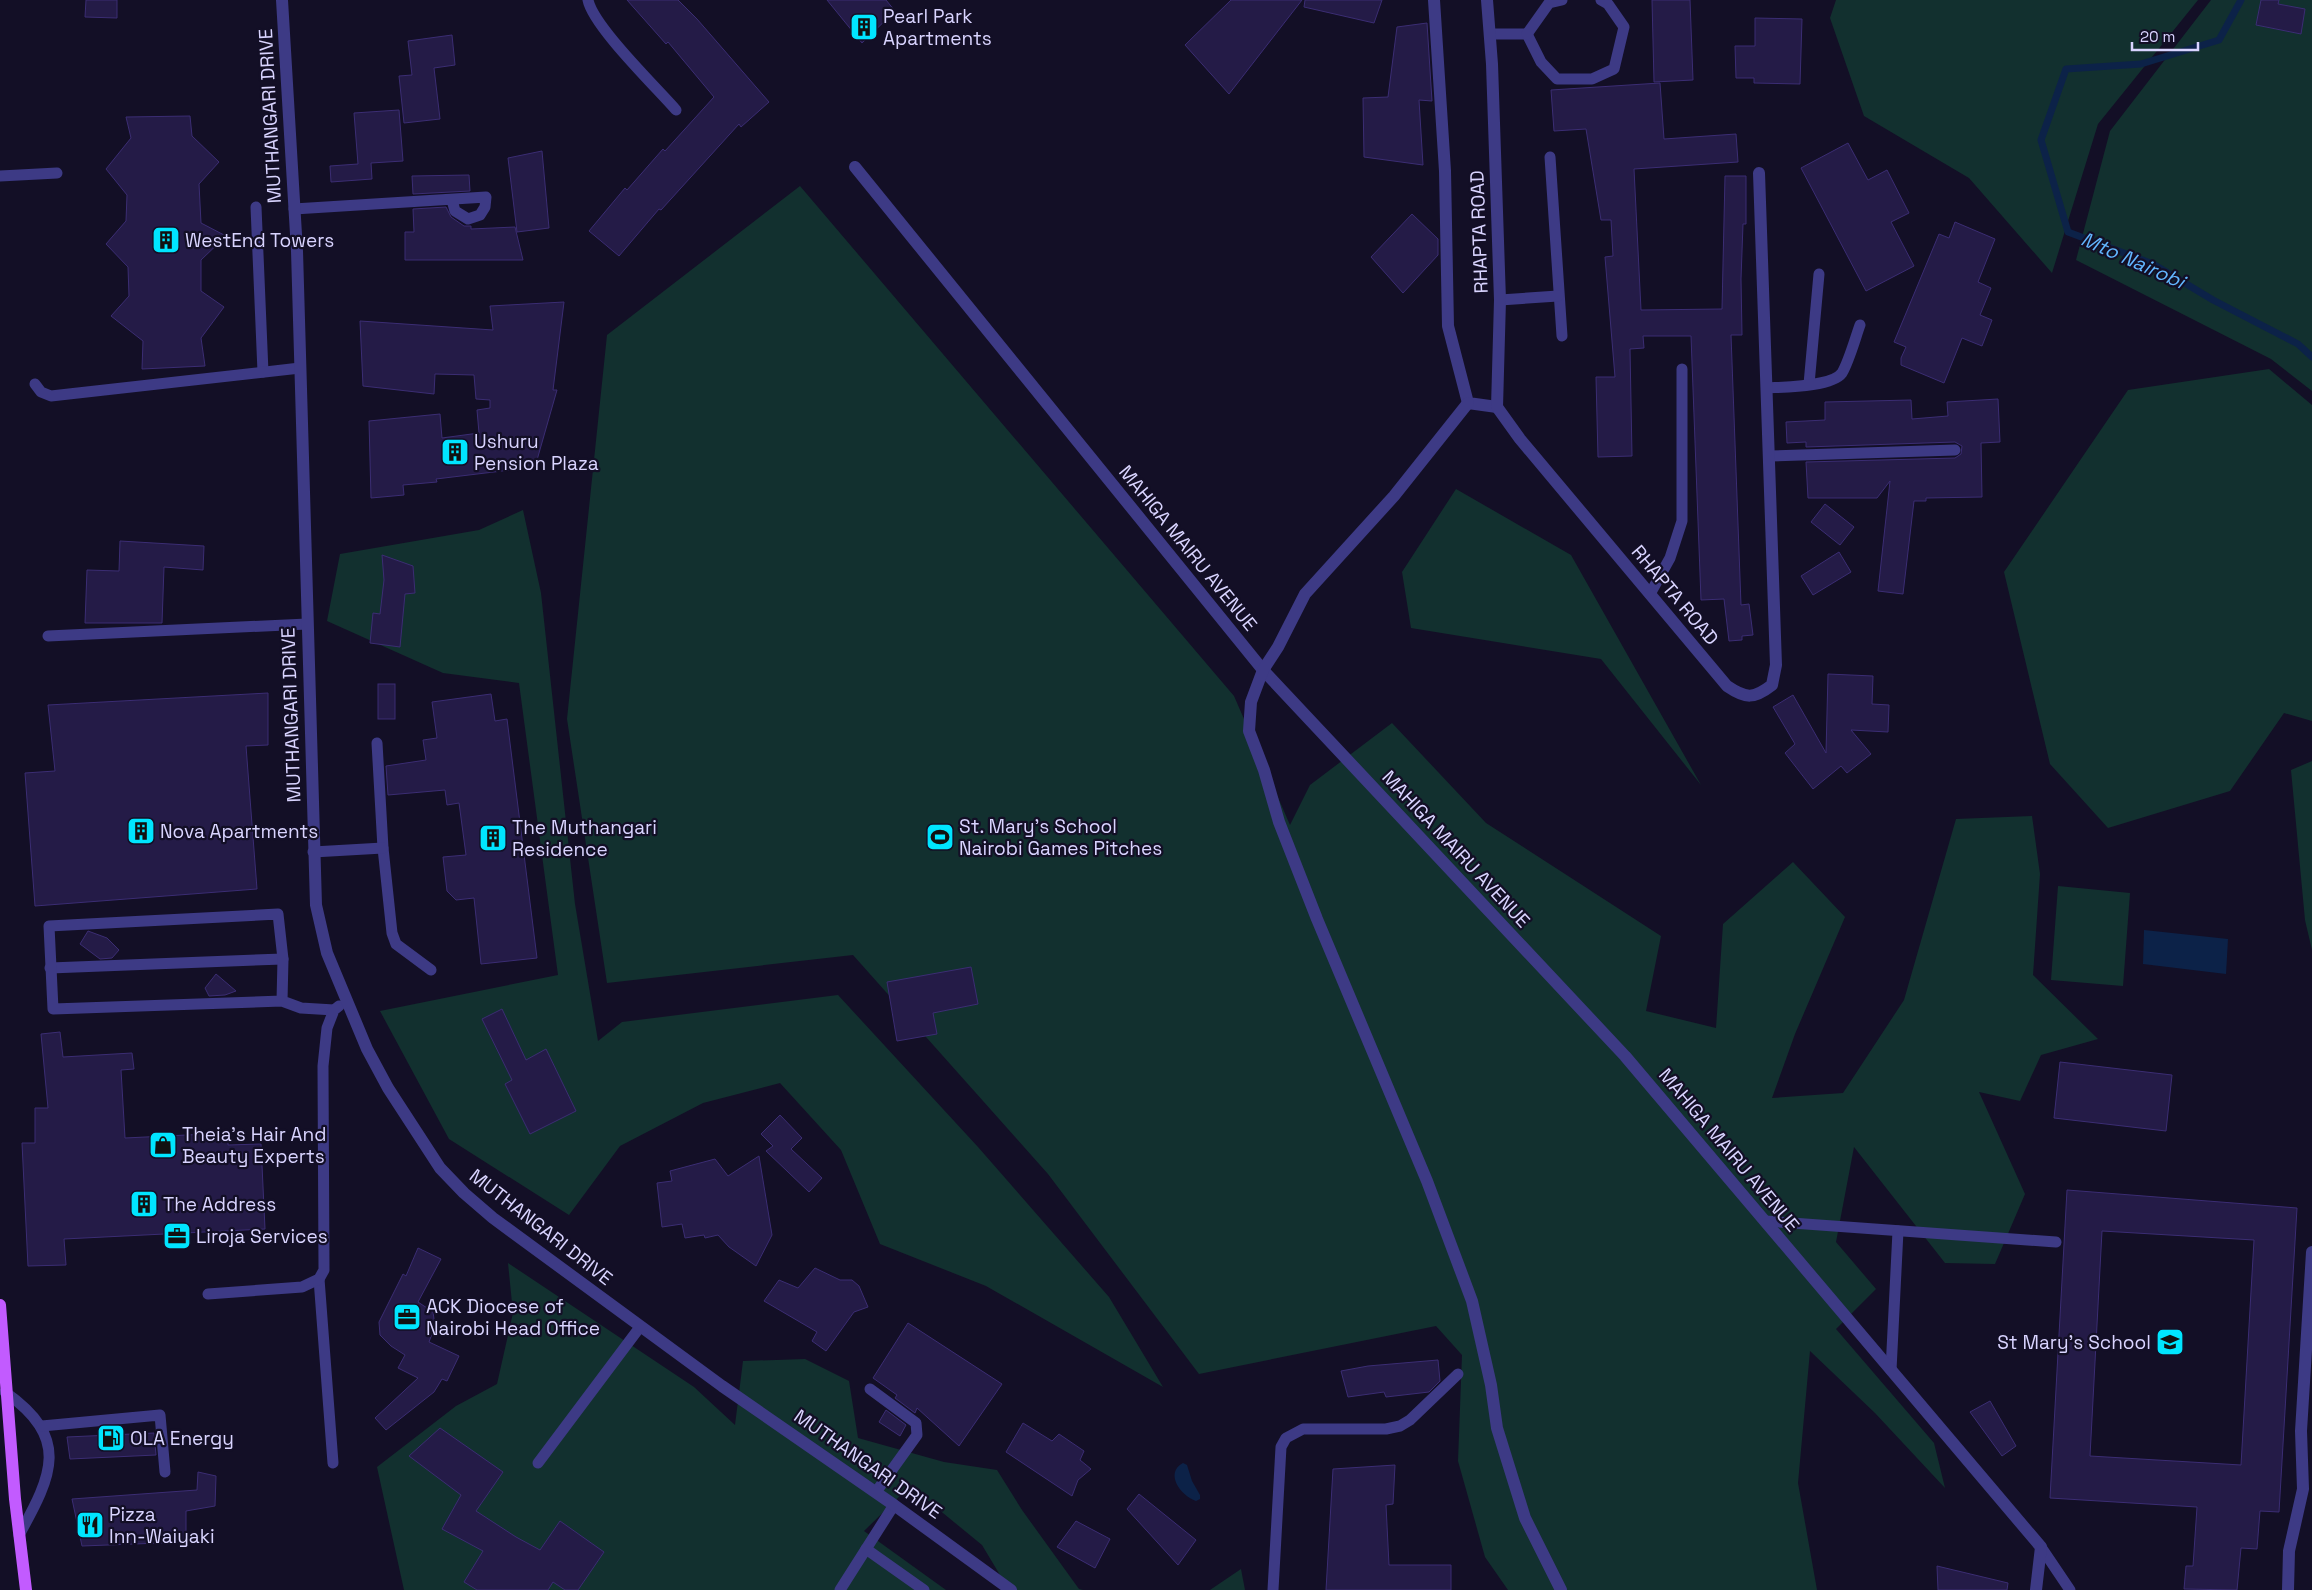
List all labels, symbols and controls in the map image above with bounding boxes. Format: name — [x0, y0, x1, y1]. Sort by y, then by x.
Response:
place label: Pearl Park Apartments — [883, 4, 992, 51]
building icon: Pearl Park Apartments — [849, 12, 879, 42]
scale bar — [2132, 20, 2198, 52]
text: 20 m — [2140, 27, 2175, 46]
street label: MUTHANGARI DRIVE — [253, 28, 287, 204]
street label: RHAPTA ROAD — [1464, 170, 1494, 294]
building icon: WestEnd Towers — [151, 225, 181, 255]
water label: Mto Nairobi — [2077, 226, 2191, 295]
place label: WestEnd Towers — [185, 228, 334, 253]
place label: Ushuru Pension Plaza — [474, 429, 599, 476]
building icon: Ushuru Pension Plaza — [440, 437, 470, 467]
street label: MAHIGA MAIRU AVENUE — [1113, 460, 1263, 636]
street label: RHAPTA ROAD — [1626, 540, 1724, 650]
street label: MUTHANGARI DRIVE — [275, 627, 307, 803]
street label: MAHIGA MAIRU AVENUE — [1376, 765, 1536, 933]
place label: St. Mary's School Nairobi Games Pitches — [959, 814, 1162, 861]
place label: The Muthangari Residence — [512, 815, 657, 862]
building icon: Nova Apartments — [126, 816, 156, 846]
place label: Nova Apartments — [160, 819, 318, 844]
sports icon: St. Mary's School Nairobi Games Pitches — [925, 822, 955, 852]
building icon: The Muthangari Residence — [478, 823, 508, 853]
street label: MAHIGA MAIRU AVENUE — [1653, 1063, 1805, 1237]
place label: Theia's Hair And Beauty Experts — [182, 1122, 326, 1169]
shop icon: Theia's Hair And Beauty Experts — [148, 1130, 178, 1160]
street label: MUTHANGARI DRIVE — [464, 1163, 618, 1291]
building icon: The Address — [129, 1189, 159, 1219]
place label: The Address — [163, 1192, 276, 1217]
office icon: Liroja Services — [162, 1221, 192, 1251]
place label: Liroja Services — [196, 1224, 328, 1249]
place label: ACK Diocese of Nairobi Head Office — [426, 1294, 600, 1341]
office icon: ACK Diocese of Nairobi Head Office — [392, 1302, 422, 1332]
school or university icon: St Mary's School — [2155, 1327, 2185, 1357]
place label: St Mary's School — [1997, 1330, 2151, 1355]
street label: MUTHANGARI DRIVE — [789, 1404, 947, 1524]
fuel station icon: OLA Energy — [96, 1423, 126, 1453]
place label: OLA Energy — [130, 1426, 234, 1451]
place label: Pizza Inn-Waiyaki — [109, 1502, 215, 1549]
restaurant icon: Pizza Inn-Waiyaki — [75, 1510, 105, 1540]

